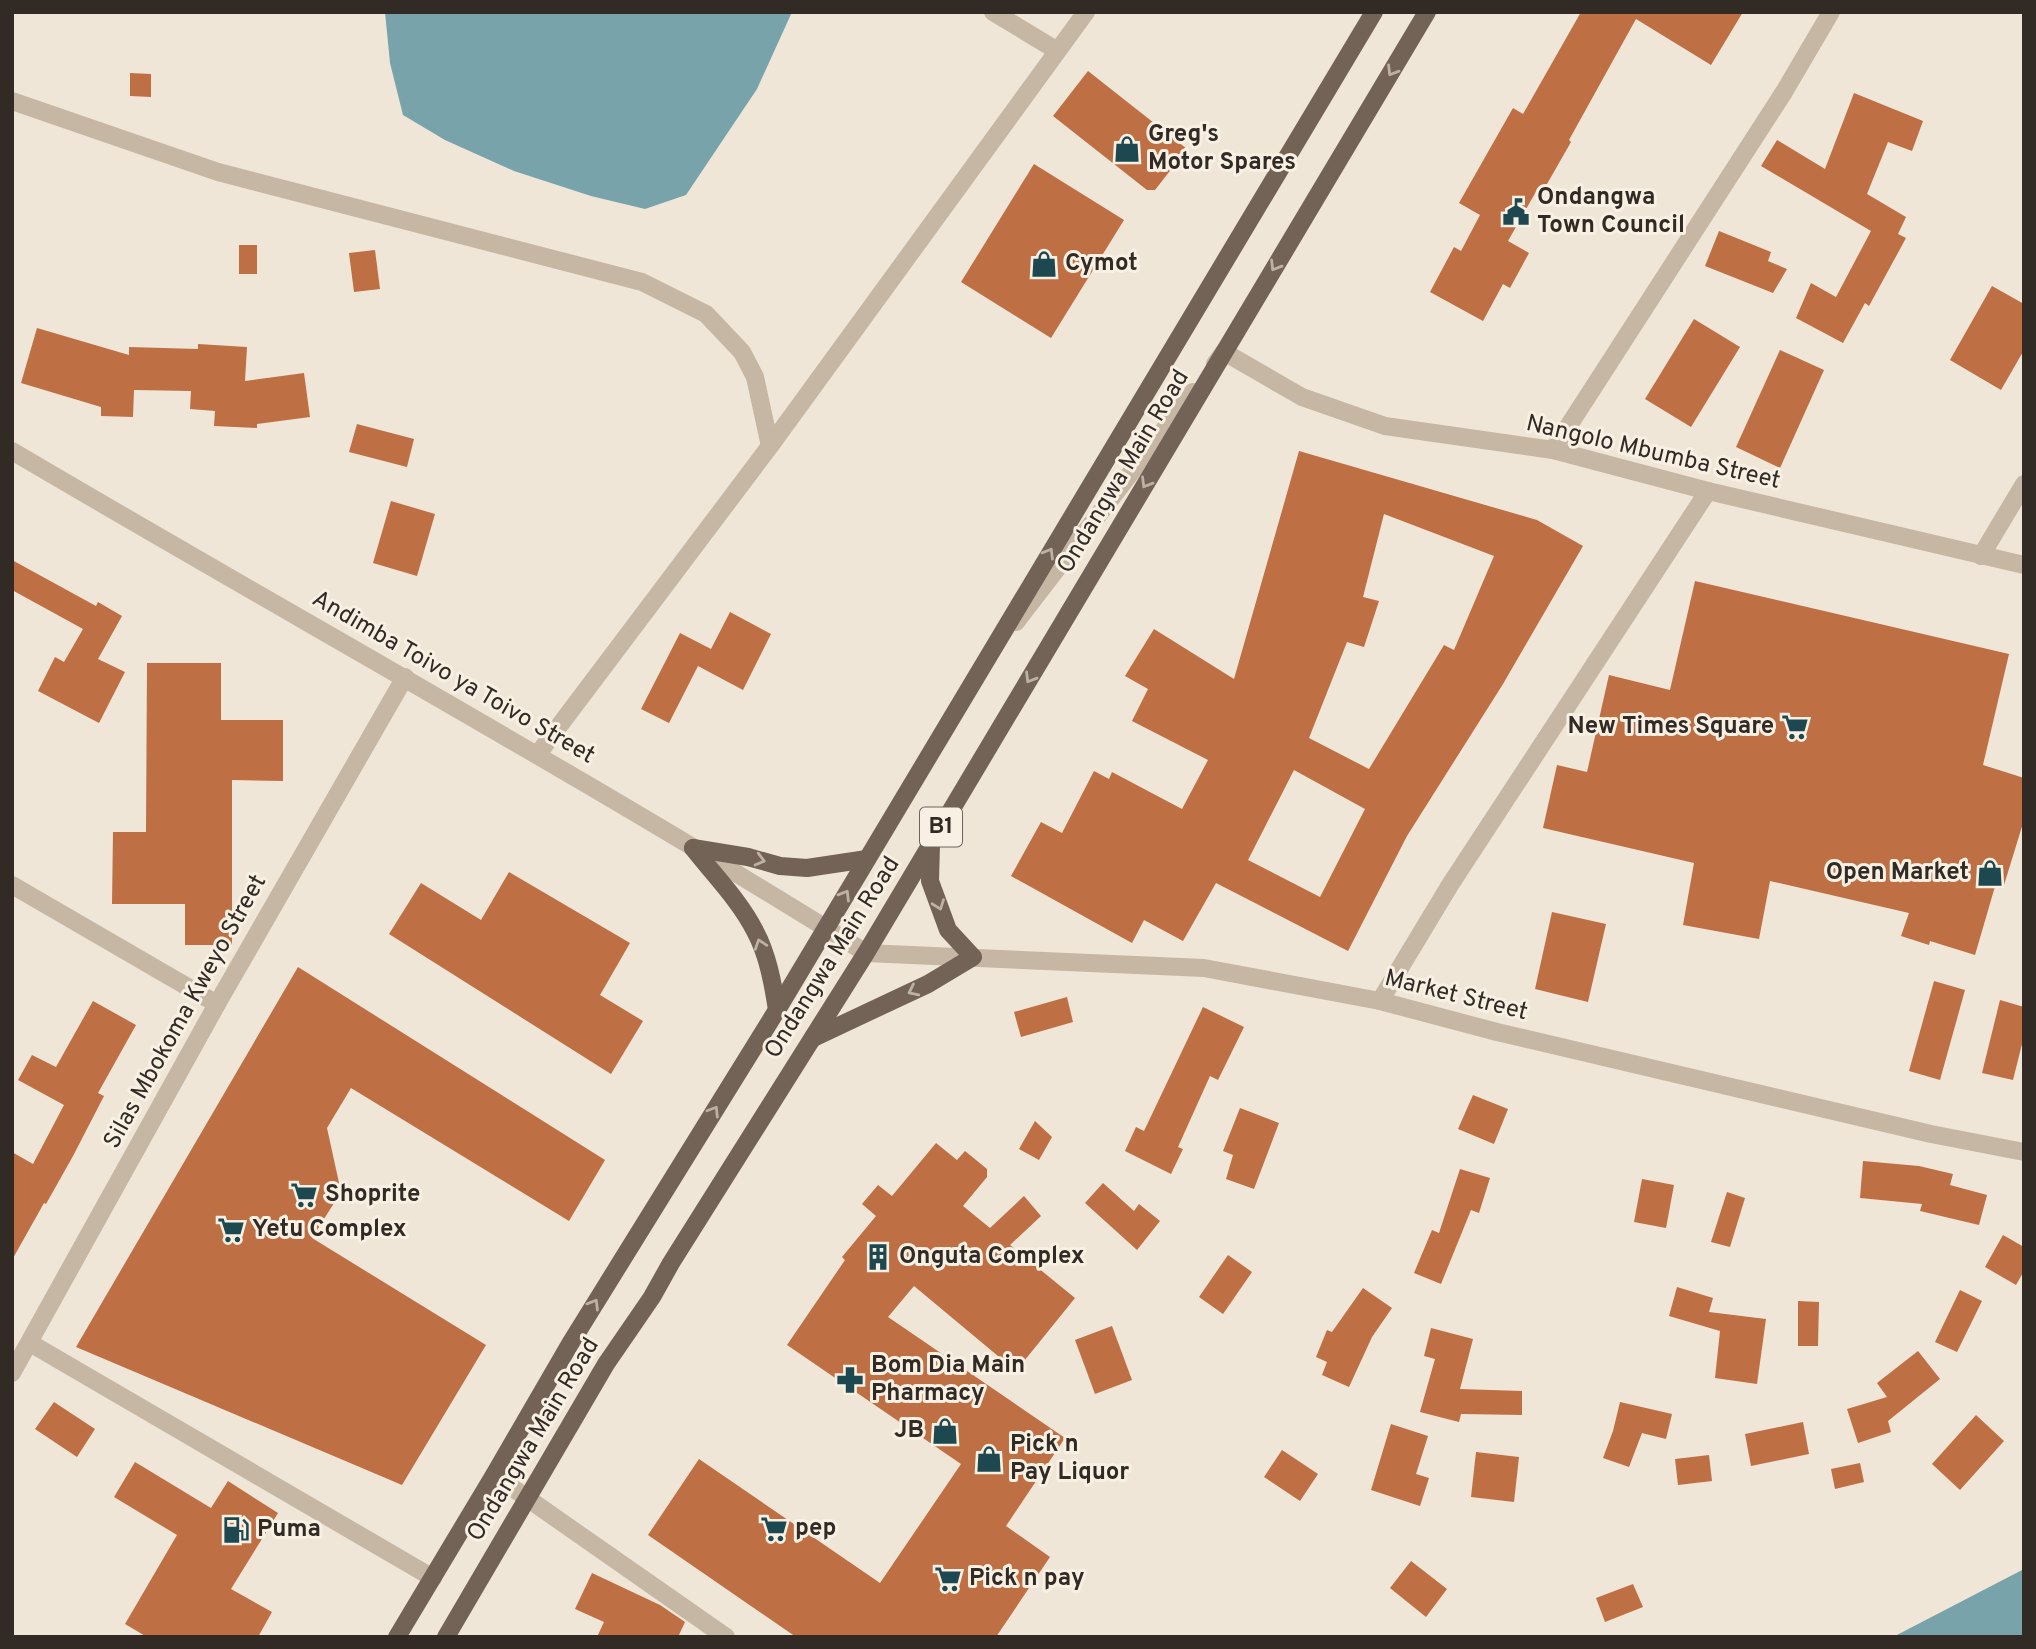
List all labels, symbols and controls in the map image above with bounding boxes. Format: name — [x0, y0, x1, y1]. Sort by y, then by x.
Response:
one-way arrow — [1387, 63, 1400, 76]
place label: Greg's Motor Spares — [1148, 120, 1296, 178]
shop icon: Greg's Motor Spares — [1112, 134, 1142, 164]
place label: Ondangwa Town Council — [1537, 183, 1685, 241]
public building icon: Ondangwa Town Council — [1501, 197, 1531, 227]
shop icon: Cymot — [1029, 249, 1059, 279]
place label: Cymot — [1065, 249, 1138, 279]
one-way arrow — [1271, 259, 1284, 272]
street label: Ondangwa Main Road — [1051, 365, 1197, 579]
street label: Nangolo Mbumba Street — [1523, 409, 1783, 497]
one-way arrow — [1142, 475, 1155, 488]
one-way arrow — [1041, 547, 1054, 560]
street label: Andimba Toivo ya Toivo Street — [306, 585, 600, 771]
one-way arrow — [1025, 671, 1038, 684]
place label: New Times Square — [1568, 712, 1774, 742]
supermarket icon: New Times Square — [1780, 712, 1810, 742]
road number: B1 — [920, 807, 962, 846]
street label: Ondangwa Main Road — [759, 851, 907, 1065]
one-way arrow — [754, 852, 766, 867]
place label: Open Market — [1826, 858, 1969, 888]
shop icon: Open Market — [1975, 858, 2005, 888]
street label: Silas Mbokoma Kweyo Street — [98, 870, 274, 1154]
one-way arrow — [836, 890, 849, 903]
one-way arrow — [931, 899, 945, 911]
one-way arrow — [754, 938, 768, 951]
street label: Market Street — [1381, 964, 1531, 1028]
one-way arrow — [908, 982, 920, 996]
one-way arrow — [706, 1105, 719, 1118]
supermarket icon: Shoprite — [289, 1180, 319, 1210]
place label: Shoprite — [325, 1180, 420, 1210]
supermarket icon: Yetu Complex — [216, 1215, 246, 1245]
place label: Yetu Complex — [252, 1215, 407, 1245]
building icon: Onguta Complex — [863, 1242, 893, 1272]
place label: Onguta Complex — [899, 1242, 1085, 1272]
one-way arrow — [586, 1299, 599, 1312]
street label: Ondangwa Main Road — [461, 1333, 607, 1547]
place label: Bom Dia Main Pharmacy — [871, 1351, 1025, 1409]
pharmacy icon: Bom Dia Main Pharmacy — [835, 1365, 865, 1395]
place label: JB — [894, 1416, 924, 1446]
shop icon: JB — [930, 1416, 960, 1446]
place label: Pick n Pay Liquor — [1010, 1430, 1129, 1488]
shop icon: Pick n Pay Liquor — [974, 1444, 1004, 1474]
supermarket icon: pep — [759, 1514, 789, 1544]
place label: pep — [795, 1514, 836, 1544]
fuel station icon: Puma — [221, 1515, 251, 1545]
place label: Puma — [257, 1515, 321, 1545]
supermarket icon: Pick n pay — [933, 1564, 963, 1594]
place label: Pick n pay — [969, 1564, 1085, 1594]

